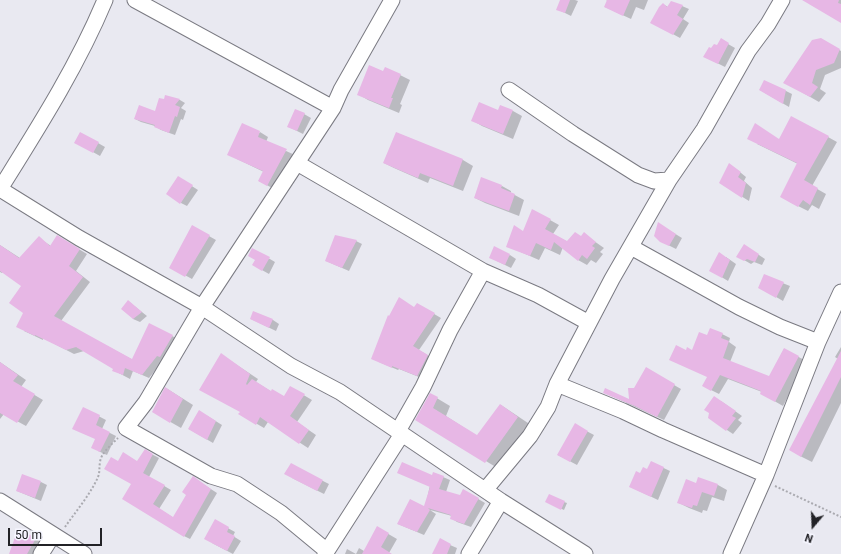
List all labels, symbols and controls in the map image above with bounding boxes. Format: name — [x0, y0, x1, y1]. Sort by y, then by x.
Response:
north arrow — [793, 506, 833, 546]
scale bar — [10, 520, 104, 546]
text: 50 m — [15, 528, 42, 542]
text: N — [803, 530, 815, 545]

